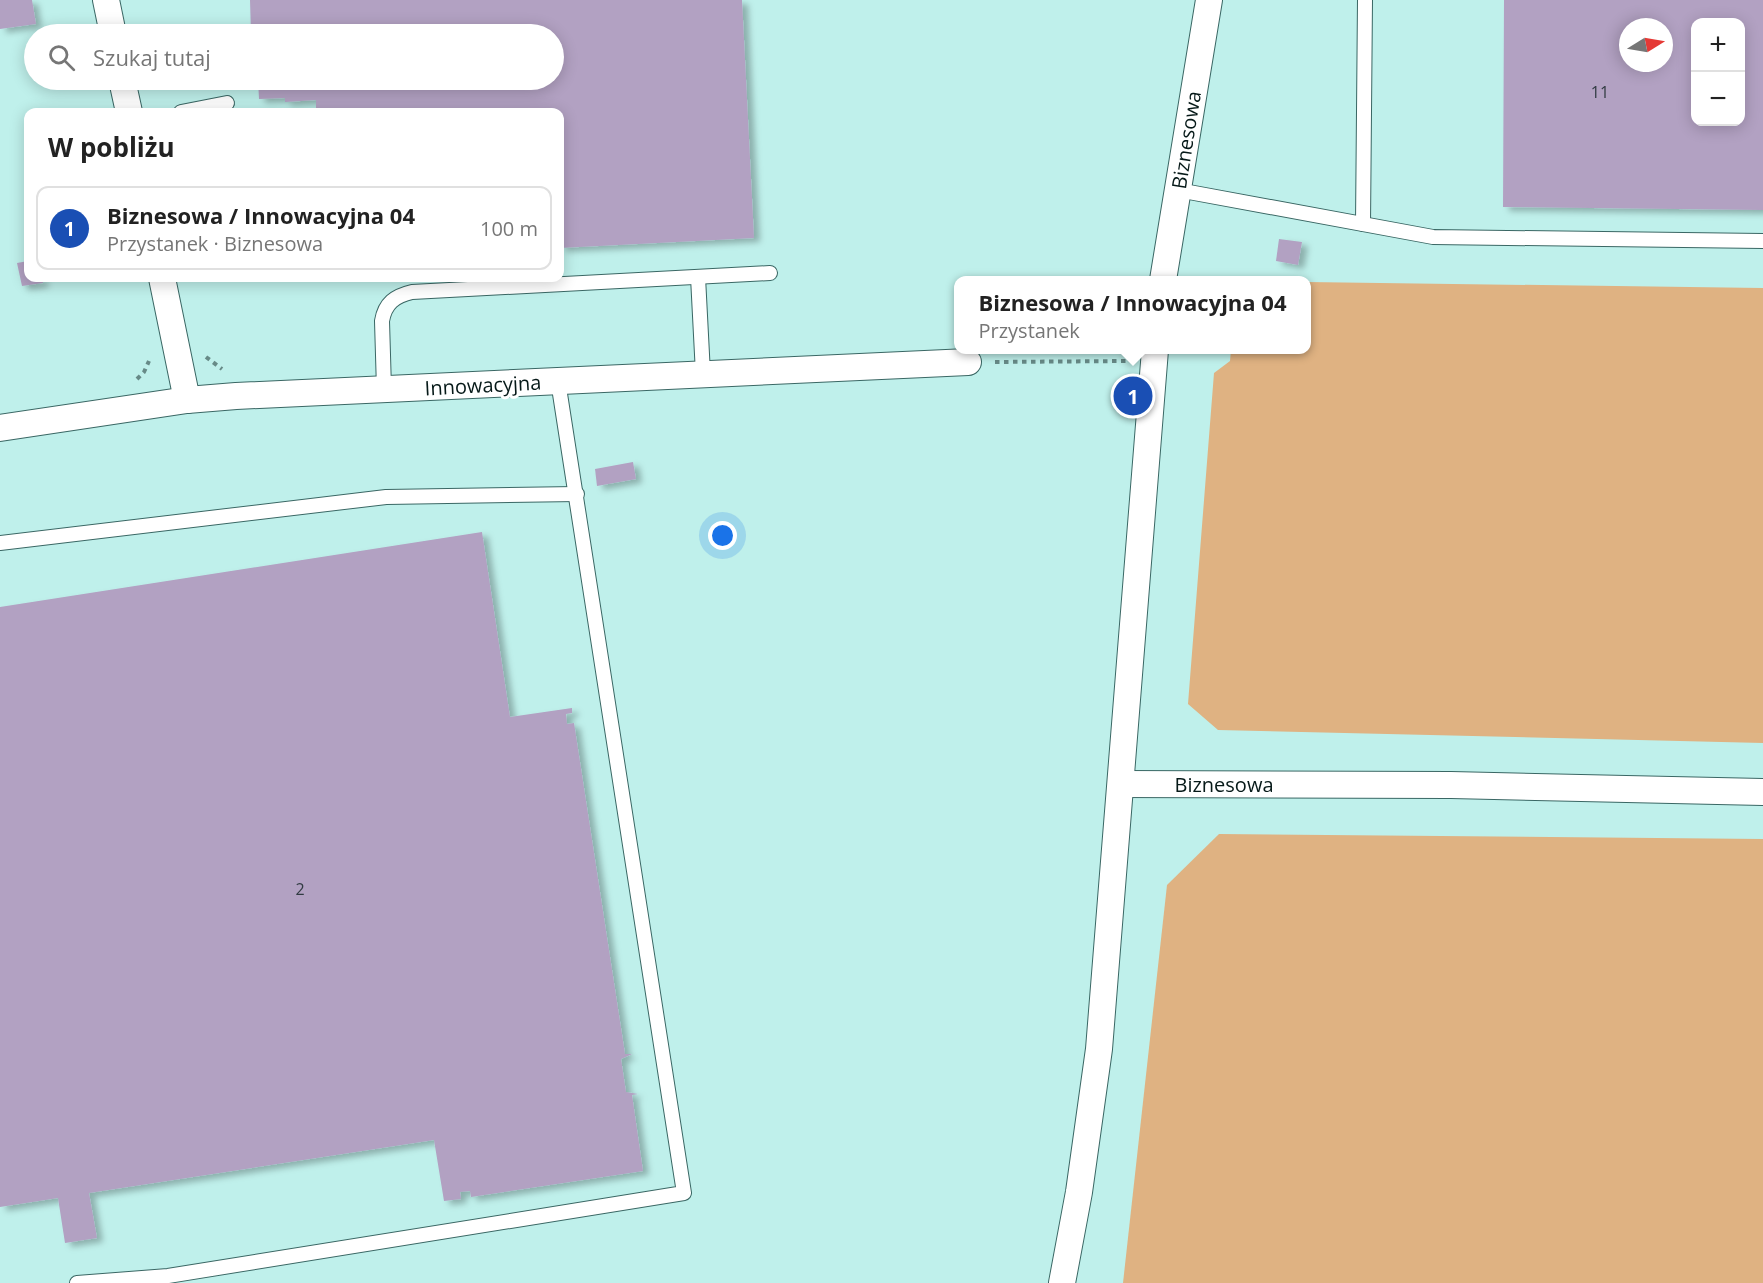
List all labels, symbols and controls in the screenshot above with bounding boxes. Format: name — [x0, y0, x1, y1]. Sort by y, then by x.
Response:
north arrow — [1619, 18, 1673, 72]
map controls — [1691, 18, 1745, 126]
button: + — [1691, 18, 1745, 72]
search box — [24, 24, 564, 90]
icon: search — [45, 41, 78, 74]
text: Szukaj tutaj — [93, 42, 211, 72]
button: − — [1691, 72, 1745, 126]
house number: 11 — [1591, 81, 1609, 103]
street label: Biznesowa — [1165, 89, 1207, 191]
text: W pobliżu — [48, 129, 175, 165]
text: Biznesowa / Innowacyjna 04 — [107, 200, 415, 230]
text: 1 — [64, 215, 75, 242]
text: 100 m — [480, 215, 538, 242]
text: Przystanek · Biznesowa — [107, 230, 323, 257]
popup — [954, 276, 1311, 354]
text: Biznesowa / Innowacyjna 04 — [979, 287, 1286, 317]
text: Przystanek — [979, 317, 1080, 344]
street label: Innowacyjna — [424, 368, 542, 402]
pin: 1 — [1114, 374, 1152, 418]
your location — [708, 521, 737, 550]
street label: Biznesowa — [1174, 771, 1274, 798]
house number: 2 — [295, 878, 305, 900]

